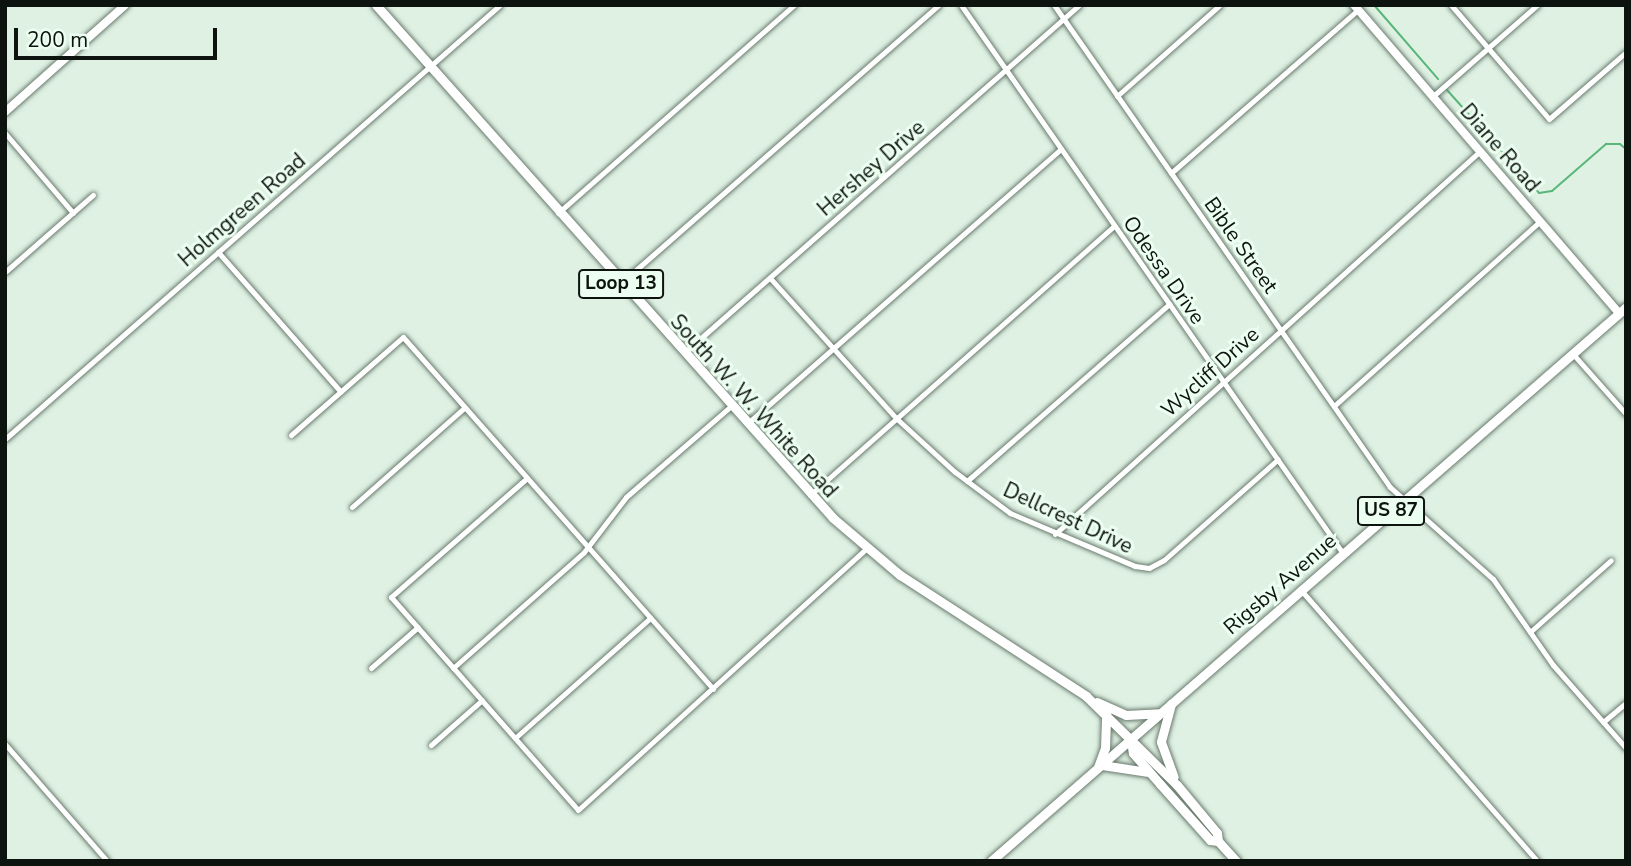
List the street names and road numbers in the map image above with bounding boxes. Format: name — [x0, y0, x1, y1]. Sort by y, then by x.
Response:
street label: Diane Road — [1455, 99, 1545, 197]
street label: Hershey Drive — [812, 115, 930, 221]
street label: Holmgreen Road — [173, 148, 311, 272]
street label: Bible Street — [1199, 192, 1283, 298]
street label: Odessa Drive — [1118, 211, 1210, 329]
road number: Loop 13 — [577, 268, 665, 300]
street label: South W. W. White Road — [665, 309, 843, 503]
street label: Wycliff Drive — [1156, 322, 1264, 422]
street label: Dellcrest Drive — [999, 477, 1137, 559]
road number: US 87 — [1356, 496, 1426, 526]
street label: Rigsby Avenue — [1218, 528, 1342, 640]

